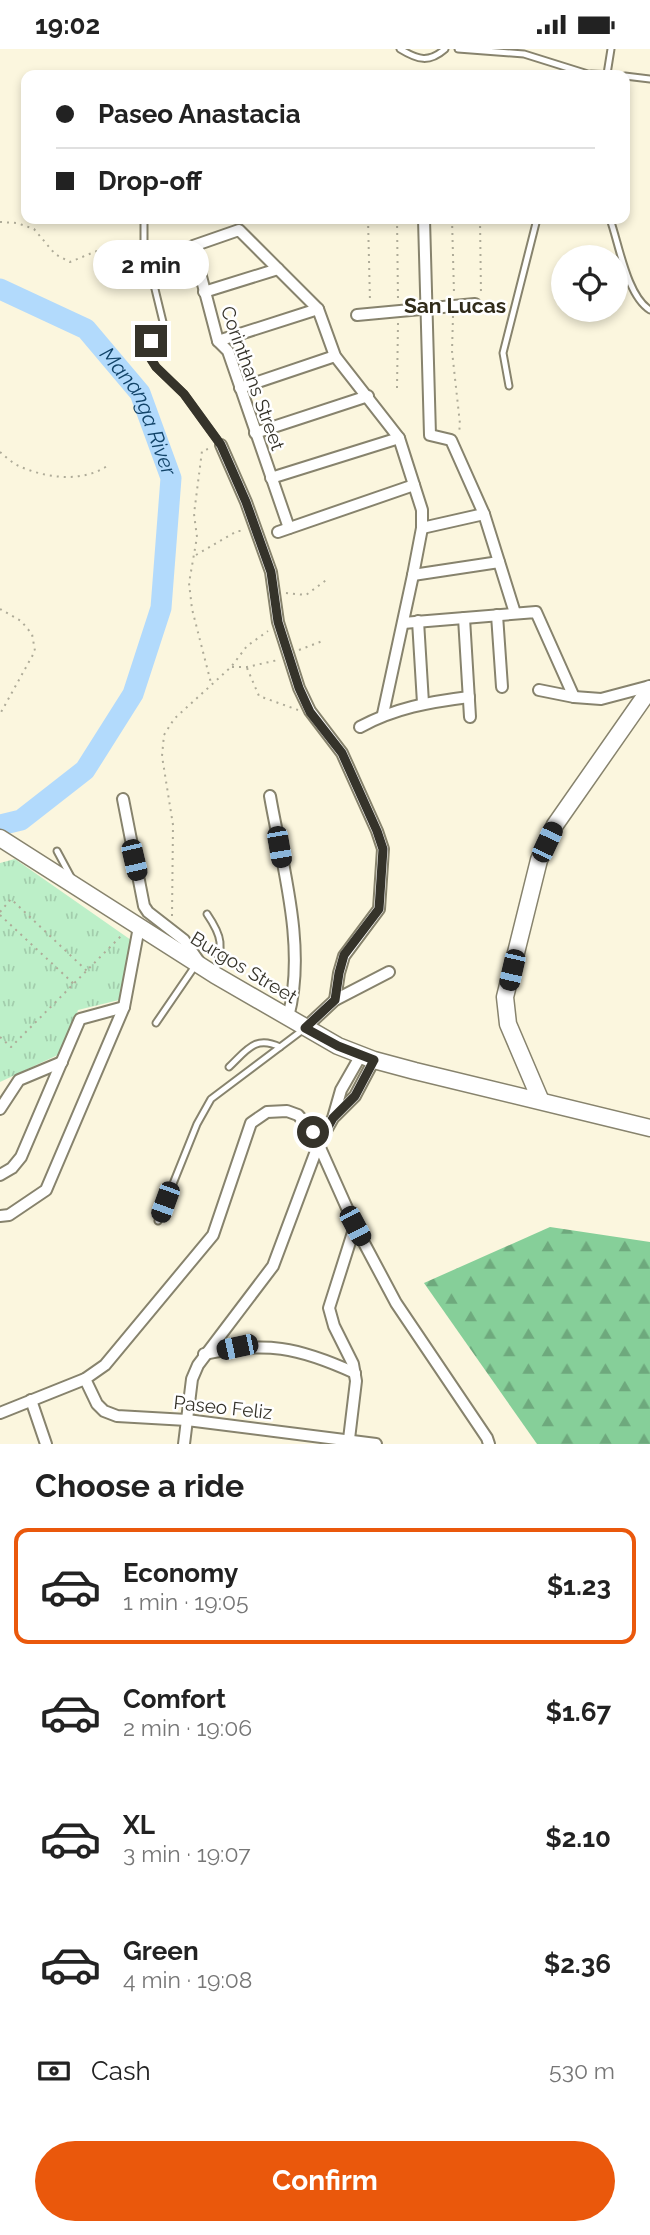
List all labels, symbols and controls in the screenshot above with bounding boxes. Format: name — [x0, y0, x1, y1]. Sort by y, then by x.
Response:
text: 19:02 — [35, 10, 100, 40]
text: Paseo Anastacia — [98, 99, 301, 129]
text: Drop-off — [98, 166, 202, 196]
callout: 2 min — [93, 239, 209, 289]
map controls — [551, 245, 628, 322]
button: locate — [551, 245, 628, 322]
text: 2 min — [121, 251, 181, 278]
district label: San Lucas — [404, 293, 506, 318]
street label: Corinthans Street — [217, 303, 289, 454]
route end — [135, 325, 167, 357]
water label: Mananga River — [95, 342, 182, 479]
car — [529, 819, 566, 865]
car — [266, 824, 293, 870]
car — [120, 837, 149, 883]
street label: Burgos Street — [187, 927, 302, 1008]
car — [498, 947, 527, 993]
route start — [297, 1116, 329, 1148]
car — [148, 1179, 183, 1225]
car — [336, 1203, 375, 1249]
car — [215, 1332, 260, 1362]
street label: Paseo Feliz — [173, 1391, 273, 1423]
text: Choose a ride — [35, 1467, 244, 1504]
icon: car — [39, 1555, 102, 1618]
text: Economy — [123, 1558, 238, 1588]
text: $1.23 — [547, 1571, 611, 1601]
text: 1 min · 19:05 — [123, 1588, 249, 1615]
icon: car — [39, 1681, 102, 1744]
text: Comfort — [123, 1684, 226, 1714]
text: $1.67 — [545, 1697, 611, 1727]
text: 2 min · 19:06 — [123, 1714, 252, 1741]
icon: car — [39, 1807, 102, 1870]
text: XL — [123, 1810, 155, 1840]
text: $2.10 — [545, 1823, 611, 1853]
text: 3 min · 19:07 — [123, 1840, 251, 1867]
icon: car — [39, 1933, 102, 1996]
text: Green — [123, 1936, 199, 1966]
text: $2.36 — [544, 1949, 611, 1979]
text: 4 min · 19:08 — [123, 1966, 252, 1993]
icon: cash — [35, 2052, 73, 2090]
text: Cash — [91, 2056, 151, 2086]
text: 530 m — [549, 2057, 615, 2084]
button: Confirm — [35, 2141, 615, 2221]

